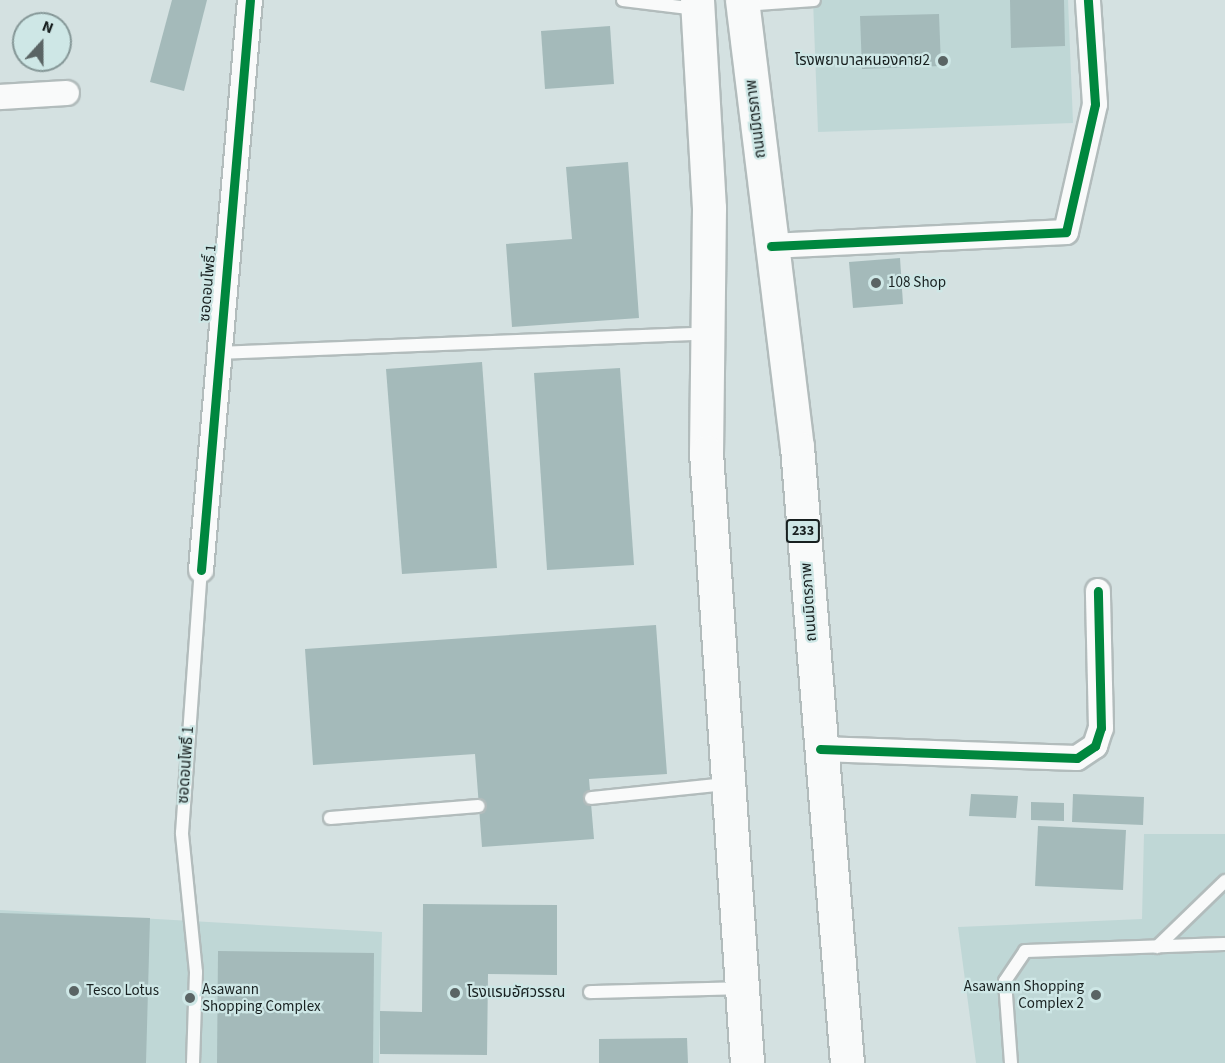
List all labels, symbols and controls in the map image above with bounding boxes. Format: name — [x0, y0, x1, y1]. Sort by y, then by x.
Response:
north arrow — [12, 12, 72, 72]
text: N — [39, 15, 57, 39]
place label: โรงพยาบาลหนองคาย2 — [795, 52, 930, 70]
marker: โรงพยาบาลหนองคาย2 — [934, 52, 952, 70]
street label: ถนนมิตรภาพ — [742, 79, 770, 159]
street label: ซอดอนโพธิ์ 1 — [196, 244, 220, 322]
place label: 108 Shop — [888, 274, 946, 292]
marker: 108 Shop — [869, 276, 883, 290]
road number: 233 — [785, 520, 821, 542]
street label: ถนนมิตรภาพ — [797, 562, 821, 642]
street label: ซอดอนโพธิ์ 1 — [174, 726, 198, 804]
place label: Asawann Shopping Complex 2 — [964, 977, 1084, 1012]
place label: Asawann Shopping Complex — [202, 980, 321, 1015]
place label: Tesco Lotus — [86, 982, 159, 1000]
marker: Tesco Lotus — [67, 984, 81, 998]
place label: โรงแรมอัศวรรณ — [467, 984, 565, 1002]
marker: โรงแรมอัศวรรณ — [448, 986, 462, 1000]
marker: Asawann Shopping Complex 2 — [1089, 988, 1103, 1002]
marker: Asawann Shopping Complex — [183, 991, 197, 1005]

